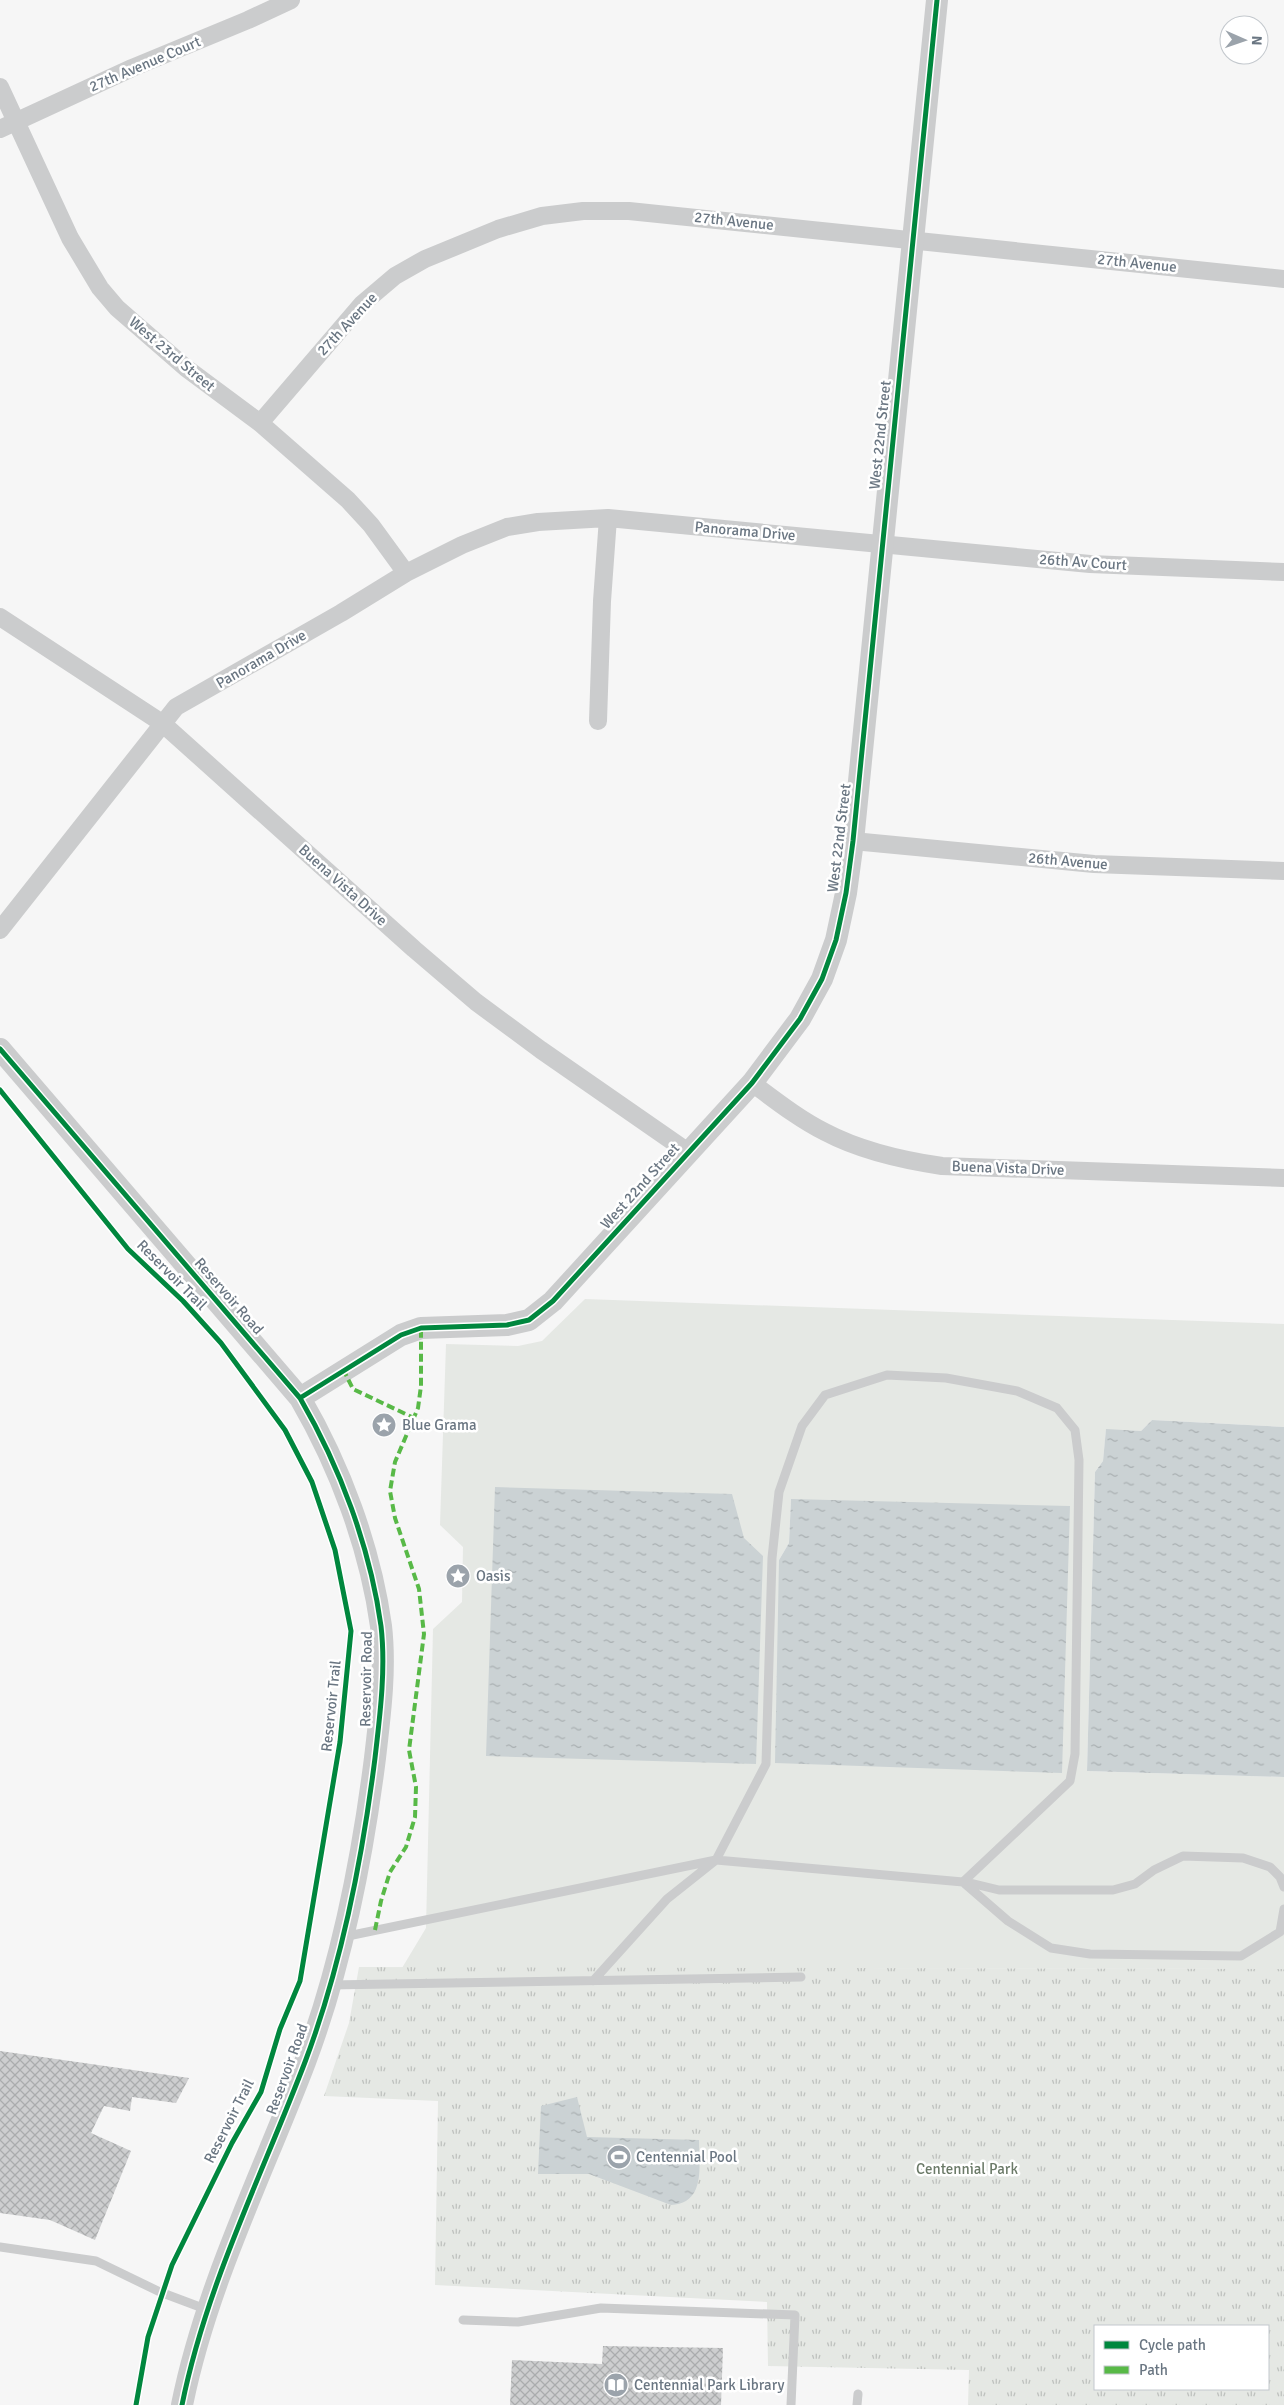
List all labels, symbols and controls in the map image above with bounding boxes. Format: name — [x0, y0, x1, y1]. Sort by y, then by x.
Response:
north arrow — [1219, 15, 1269, 65]
street label: 27th Avenue Court — [87, 32, 203, 96]
text: N — [1248, 35, 1265, 46]
street label: 27th Avenue — [693, 208, 775, 234]
street label: 27th Avenue — [1096, 250, 1178, 276]
street label: 27th Avenue — [313, 289, 381, 359]
street label: West 23rd Street — [125, 313, 219, 395]
street label: West 22nd Street — [865, 380, 895, 490]
street label: Panorama Drive — [694, 518, 796, 544]
street label: 26th Av Court — [1038, 550, 1128, 574]
street label: Panorama Drive — [213, 626, 309, 692]
street label: West 22nd Street — [823, 783, 855, 893]
street label: Buena Vista Drive — [295, 841, 391, 929]
street label: 26th Avenue — [1027, 849, 1109, 873]
street label: West 22nd Street — [597, 1139, 683, 1233]
street label: Buena Vista Drive — [951, 1157, 1065, 1179]
street label: Reservoir Trail — [133, 1236, 211, 1314]
street label: Reservoir Road — [191, 1254, 267, 1338]
place icon: Blue Grama — [371, 1412, 397, 1438]
place label: Blue Grama — [402, 1416, 477, 1434]
place icon: Oasis — [445, 1563, 471, 1589]
place label: Oasis — [476, 1567, 511, 1585]
street label: Reservoir Road — [356, 1631, 376, 1727]
street label: Reservoir Trail — [317, 1659, 345, 1753]
street label: Reservoir Road — [262, 2021, 312, 2117]
street label: Reservoir Trail — [200, 2076, 258, 2166]
sports icon: Centennial Pool — [606, 2144, 632, 2170]
place label: Centennial Pool — [636, 2148, 737, 2166]
park label: Centennial Park — [916, 2160, 1018, 2178]
legend — [1094, 2325, 1269, 2390]
text: Cycle path — [1139, 2336, 1206, 2354]
text: Path — [1139, 2361, 1168, 2379]
library icon: Centennial Park Library — [603, 2372, 629, 2398]
place label: Centennial Park Library — [634, 2376, 785, 2394]

